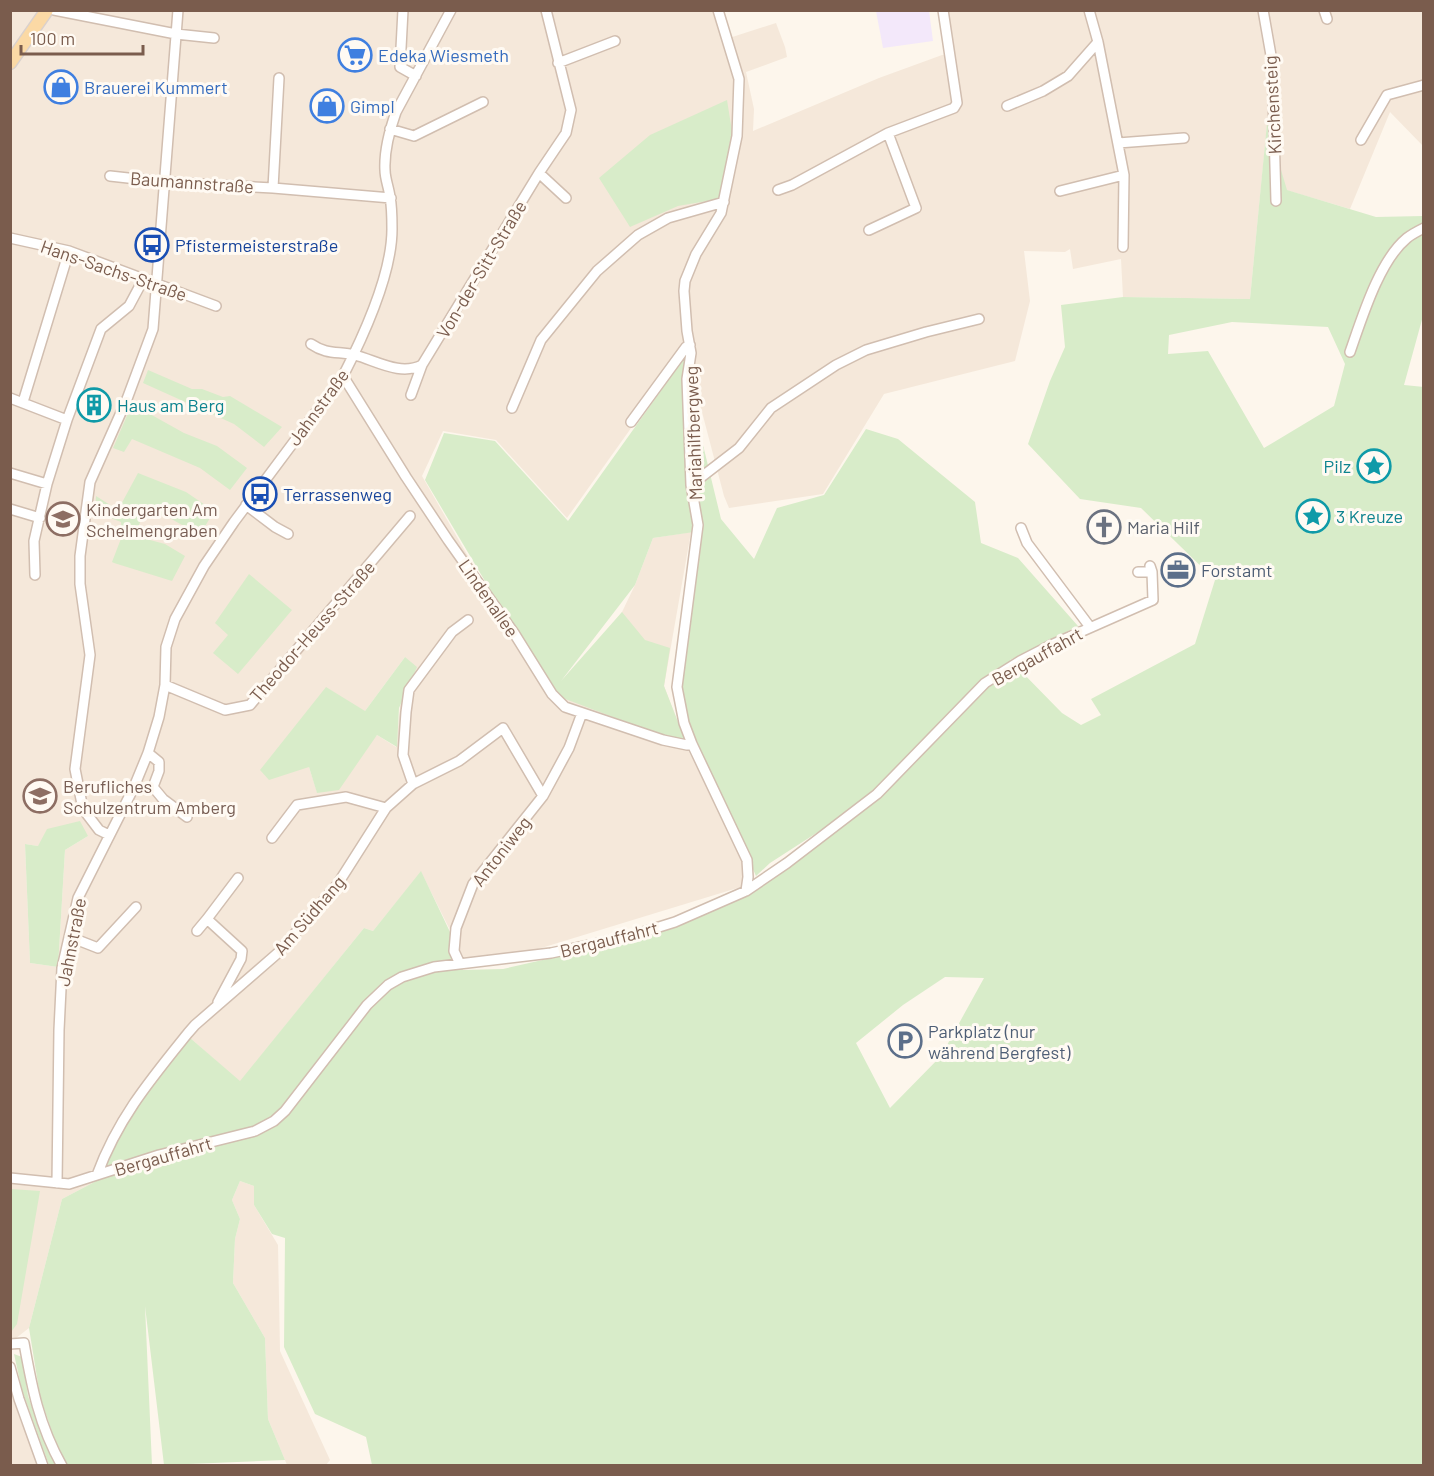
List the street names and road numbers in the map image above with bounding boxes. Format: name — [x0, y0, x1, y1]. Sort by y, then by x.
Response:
street label: Kirchensteig — [1258, 55, 1286, 155]
street label: Baumannstraße — [129, 167, 255, 197]
street label: Von-der-Sitt-Straße — [431, 196, 531, 342]
street label: Hans-Sachs-Straße — [38, 235, 190, 305]
street label: Jahnstraße — [283, 364, 353, 450]
street label: Mariahilfbergweg — [680, 365, 706, 501]
street label: Lindenallee — [454, 555, 524, 641]
street label: Theodor-Heuss-Straße — [245, 556, 379, 706]
street label: Bergauffahrt — [988, 622, 1086, 690]
street label: Antoniweg — [467, 812, 535, 890]
street label: Am Südhang — [269, 871, 349, 959]
street label: Jahnstraße — [52, 896, 90, 988]
street label: Bergauffahrt — [558, 916, 660, 962]
street label: Bergauffahrt — [112, 1132, 214, 1180]

